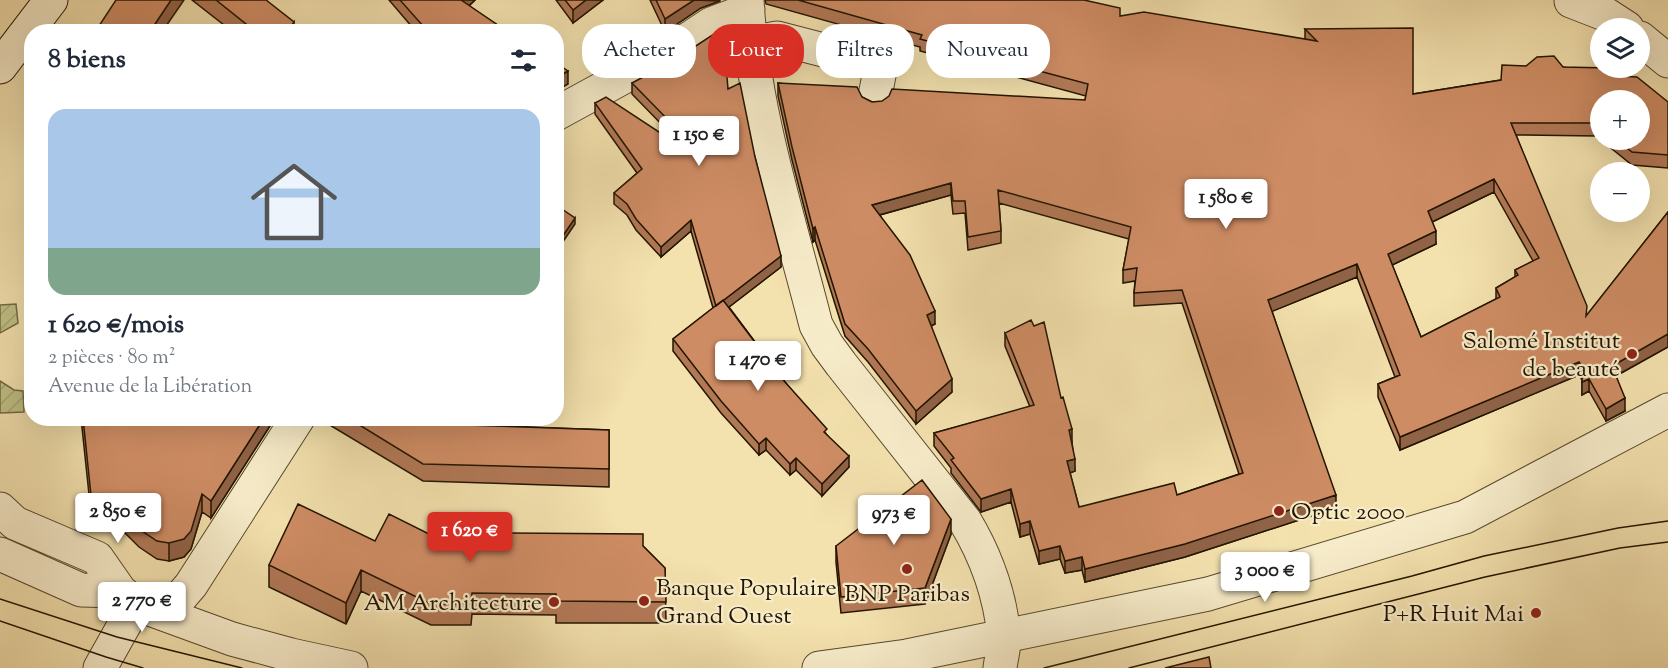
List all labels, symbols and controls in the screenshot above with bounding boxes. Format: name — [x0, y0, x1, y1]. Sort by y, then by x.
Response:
map controls — [1590, 18, 1650, 222]
button: layers — [1590, 18, 1650, 78]
chip: Acheter — [582, 24, 696, 78]
chip: Louer — [708, 24, 804, 78]
chip: Filtres — [816, 24, 914, 78]
chip: Nouveau — [926, 24, 1050, 78]
text: 8 biens — [48, 42, 126, 79]
icon: filters — [507, 44, 540, 77]
button: + — [1590, 90, 1650, 150]
pin: 1 150 € — [644, 116, 754, 167]
text: 1 150 € — [673, 121, 725, 150]
icon: home — [240, 148, 348, 256]
button: − — [1590, 162, 1650, 222]
pin: 1 580 € — [1171, 179, 1281, 230]
text: 1 580 € — [1198, 184, 1254, 213]
text: 1 620 €/mois — [48, 307, 184, 344]
place label: Salomé Institut de beauté — [1463, 325, 1620, 387]
pin: 1 470 € — [703, 341, 813, 392]
text: 2 pièces · 80 m² — [48, 344, 176, 373]
text: 1 470 € — [729, 346, 787, 375]
marker: Salomé Institut de beauté — [1625, 347, 1639, 361]
text: Avenue de la Libération — [48, 373, 252, 402]
pin: 2 850 € — [63, 493, 173, 544]
pin: 973 € — [852, 495, 936, 546]
place label: Optic 2000 — [1291, 496, 1405, 530]
text: 2 850 € — [89, 498, 147, 527]
text: 973 € — [872, 500, 916, 529]
marker: Optic 2000 — [1272, 504, 1286, 518]
pin: 1 620 € — [415, 512, 525, 563]
text: 1 620 € — [441, 517, 499, 546]
pin: 3 000 € — [1210, 552, 1320, 603]
text: 3 000 € — [1235, 557, 1295, 586]
marker: BNP Paribas — [900, 562, 914, 576]
place label: Banque Populaire Grand Ouest — [656, 572, 837, 634]
place label: BNP Paribas — [844, 578, 970, 612]
pin: 2 770 € — [87, 582, 197, 633]
text: 2 770 € — [112, 587, 172, 616]
place label: AM Architecture — [363, 587, 542, 621]
marker: Banque Populaire Grand Ouest — [637, 594, 651, 608]
marker: AM Architecture — [547, 595, 561, 609]
place label: P+R Huit Mai — [1383, 598, 1524, 632]
marker: P+R Huit Mai — [1529, 606, 1543, 620]

